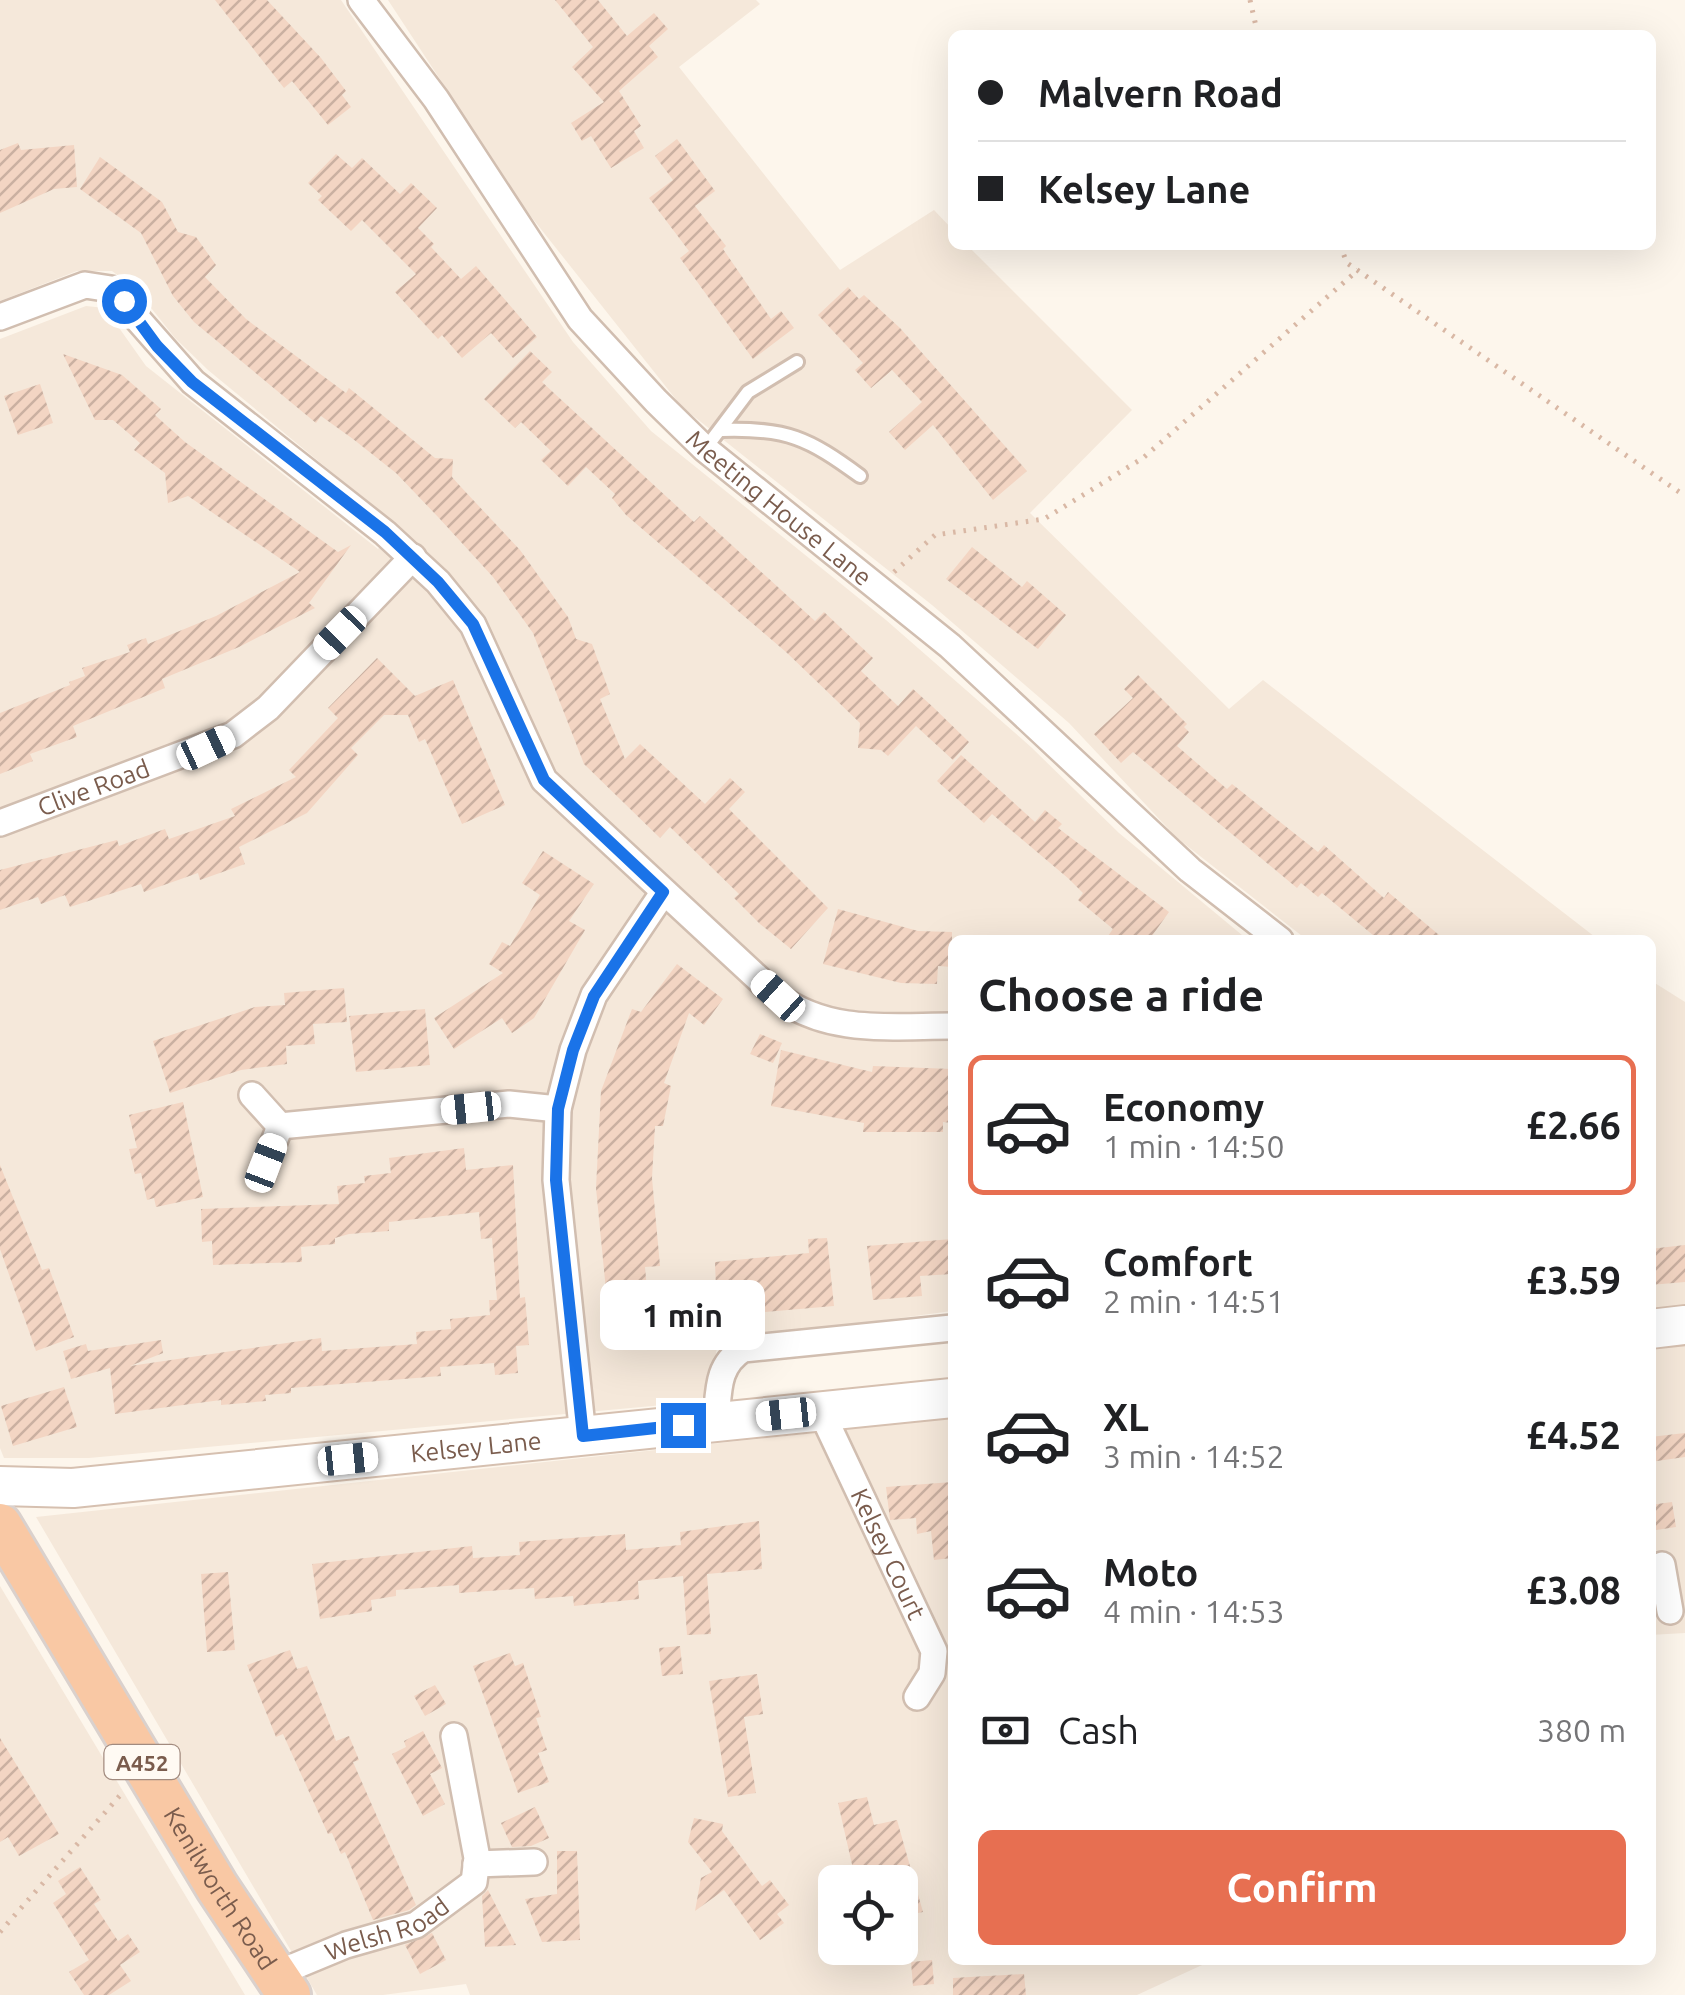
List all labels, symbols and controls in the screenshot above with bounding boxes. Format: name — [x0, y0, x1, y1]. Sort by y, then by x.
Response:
text: Malvern Road — [1038, 72, 1283, 114]
text: Kelsey Lane — [1038, 168, 1250, 210]
route start — [102, 279, 147, 324]
street label: Meeting House Lane — [680, 425, 877, 591]
car — [308, 601, 372, 665]
car — [172, 722, 240, 774]
street label: Clive Road — [34, 754, 153, 821]
car — [746, 965, 810, 1027]
text: Choose a ride — [978, 969, 1264, 1020]
icon: car — [983, 1080, 1073, 1170]
text: Economy — [1103, 1086, 1264, 1128]
car — [440, 1090, 502, 1126]
text: £2.66 — [1526, 1104, 1621, 1146]
text: 1 min · 14:50 — [1103, 1128, 1285, 1164]
car — [241, 1130, 291, 1196]
icon: car — [983, 1235, 1073, 1325]
text: Comfort — [1103, 1241, 1253, 1283]
text: £3.59 — [1526, 1259, 1621, 1301]
callout: 1 min — [600, 1280, 766, 1350]
text: 2 min · 14:51 — [1103, 1283, 1285, 1319]
text: 1 min — [642, 1297, 723, 1333]
icon: car — [983, 1390, 1073, 1480]
car — [755, 1396, 817, 1432]
text: XL — [1103, 1396, 1149, 1438]
route end — [661, 1403, 706, 1448]
text: £4.52 — [1526, 1414, 1621, 1456]
street label: Kelsey Lane — [409, 1426, 543, 1467]
text: 3 min · 14:52 — [1103, 1438, 1285, 1474]
car — [317, 1441, 379, 1477]
street label: Kelsey Court — [846, 1484, 931, 1624]
icon: car — [983, 1545, 1073, 1635]
text: Moto — [1103, 1551, 1198, 1593]
text: £3.08 — [1526, 1569, 1621, 1611]
text: 4 min · 14:53 — [1103, 1593, 1285, 1629]
icon: cash — [978, 1703, 1033, 1758]
text: Cash — [1058, 1709, 1139, 1751]
text: 380 m — [1537, 1712, 1626, 1748]
road number: A452 — [104, 1745, 180, 1779]
street label: Kenilworth Road — [159, 1802, 282, 1975]
button: Confirm — [978, 1830, 1626, 1945]
map controls — [818, 1865, 918, 1965]
button: locate — [818, 1865, 918, 1965]
street label: Welsh Road — [321, 1892, 454, 1966]

